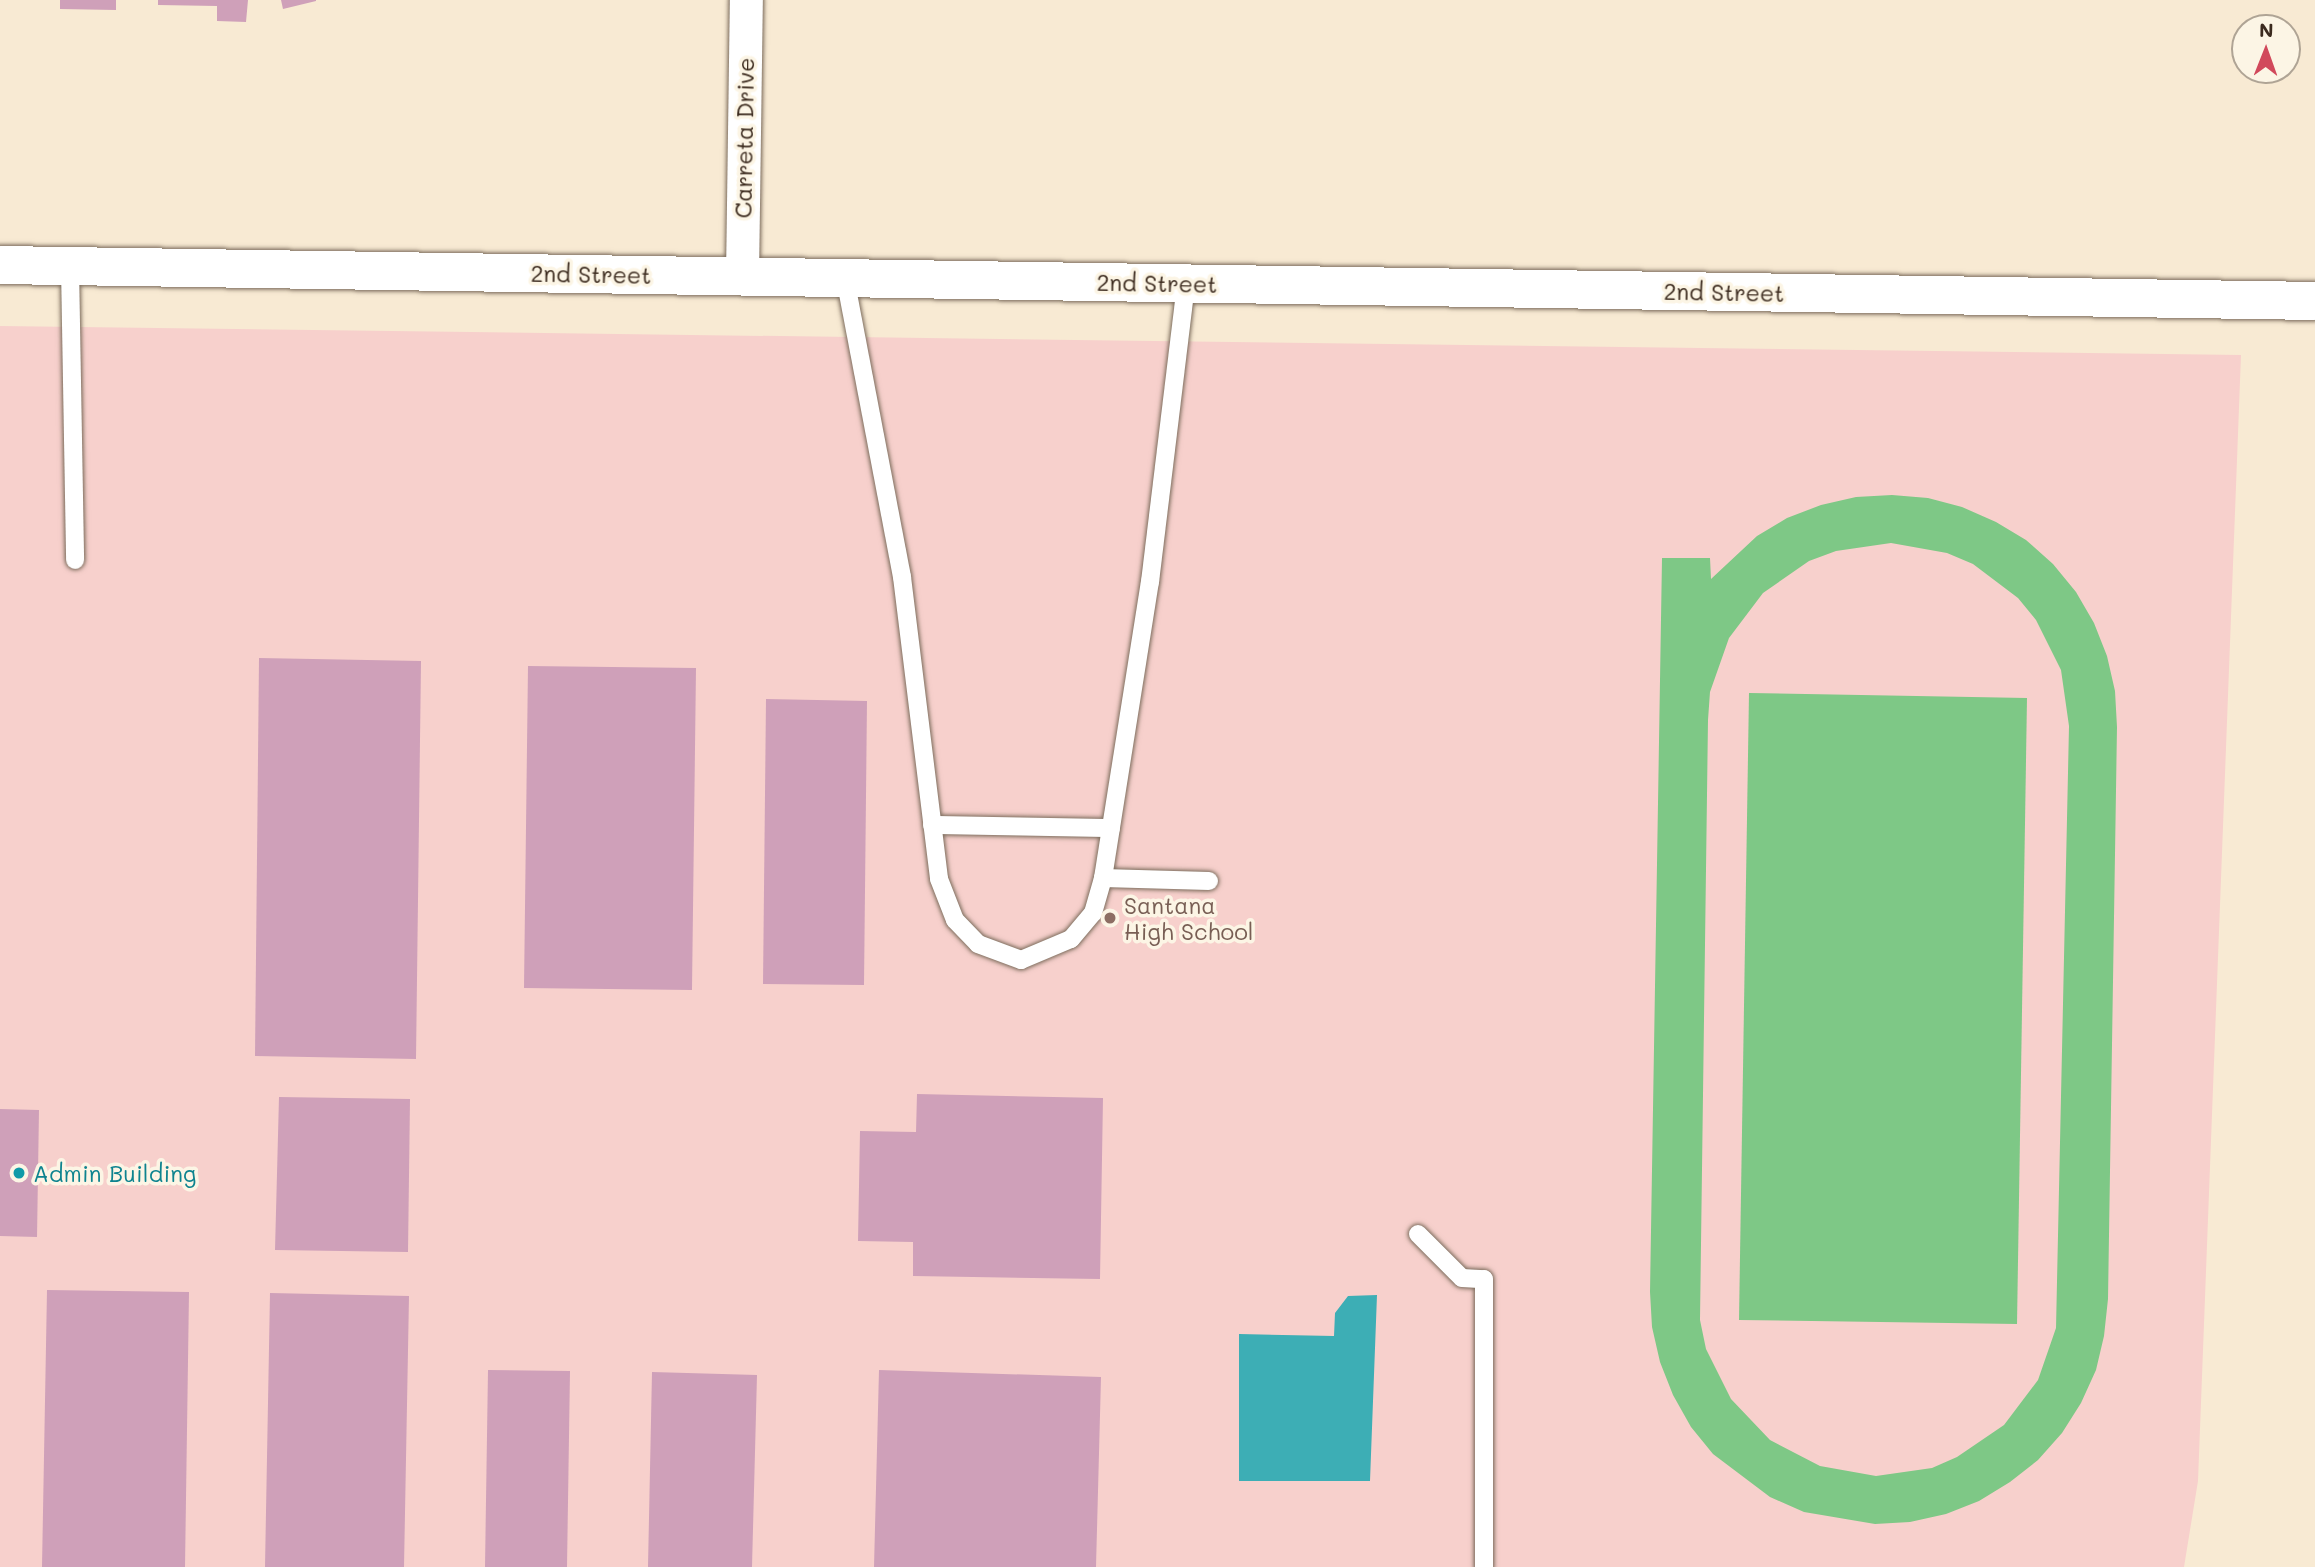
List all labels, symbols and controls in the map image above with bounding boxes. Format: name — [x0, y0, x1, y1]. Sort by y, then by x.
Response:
north arrow — [2231, 14, 2301, 84]
text: N — [2259, 17, 2274, 42]
street label: Carreta Drive — [729, 57, 759, 219]
street label: 2nd Street — [530, 259, 652, 289]
street label: 2nd Street — [1096, 268, 1218, 298]
street label: 2nd Street — [1663, 277, 1785, 307]
place label: Santana High School — [1124, 891, 1254, 945]
marker: Santana High School — [1102, 910, 1118, 926]
place label: Admin Building — [33, 1159, 196, 1187]
marker: Admin Building — [11, 1165, 27, 1181]

